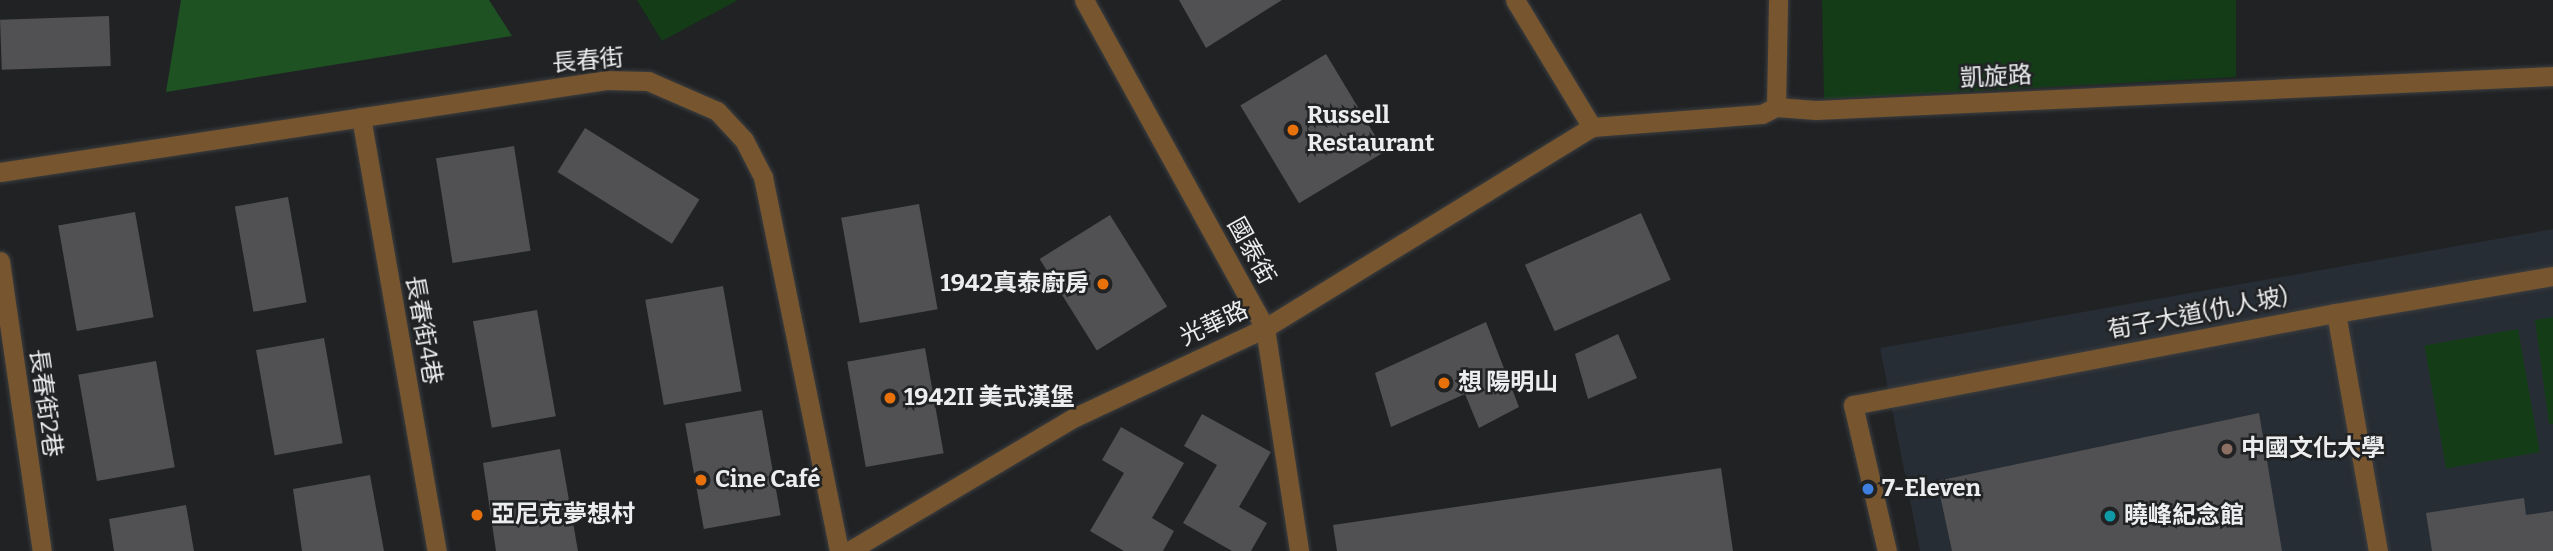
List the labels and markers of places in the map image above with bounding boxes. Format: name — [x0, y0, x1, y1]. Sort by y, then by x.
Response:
place label: Russell Restaurant — [1307, 102, 1434, 158]
marker: Russell Restaurant — [1285, 122, 1301, 138]
place label: 1942真泰廚房 — [940, 270, 1089, 298]
marker: 1942真泰廚房 — [1095, 276, 1111, 292]
place label: 想 陽明山 — [1458, 369, 1558, 397]
marker: 想 陽明山 — [1436, 375, 1452, 391]
place label: 1942II 美式漢堡 — [904, 384, 1074, 412]
marker: 1942II 美式漢堡 — [882, 390, 898, 406]
place label: 中國文化大學 — [2241, 435, 2385, 463]
marker: 中國文化大學 — [2219, 441, 2235, 457]
place label: Cine Café — [715, 466, 820, 494]
marker: Cine Café — [693, 472, 709, 488]
place label: 7-Eleven — [1882, 475, 1981, 503]
marker: 7-Eleven — [1860, 481, 1876, 497]
place label: 亞尼克夢想村 — [491, 501, 635, 529]
place label: 曉峰紀念館 — [2124, 502, 2244, 530]
marker: 亞尼克夢想村 — [469, 507, 485, 523]
marker: 曉峰紀念館 — [2102, 508, 2118, 524]

